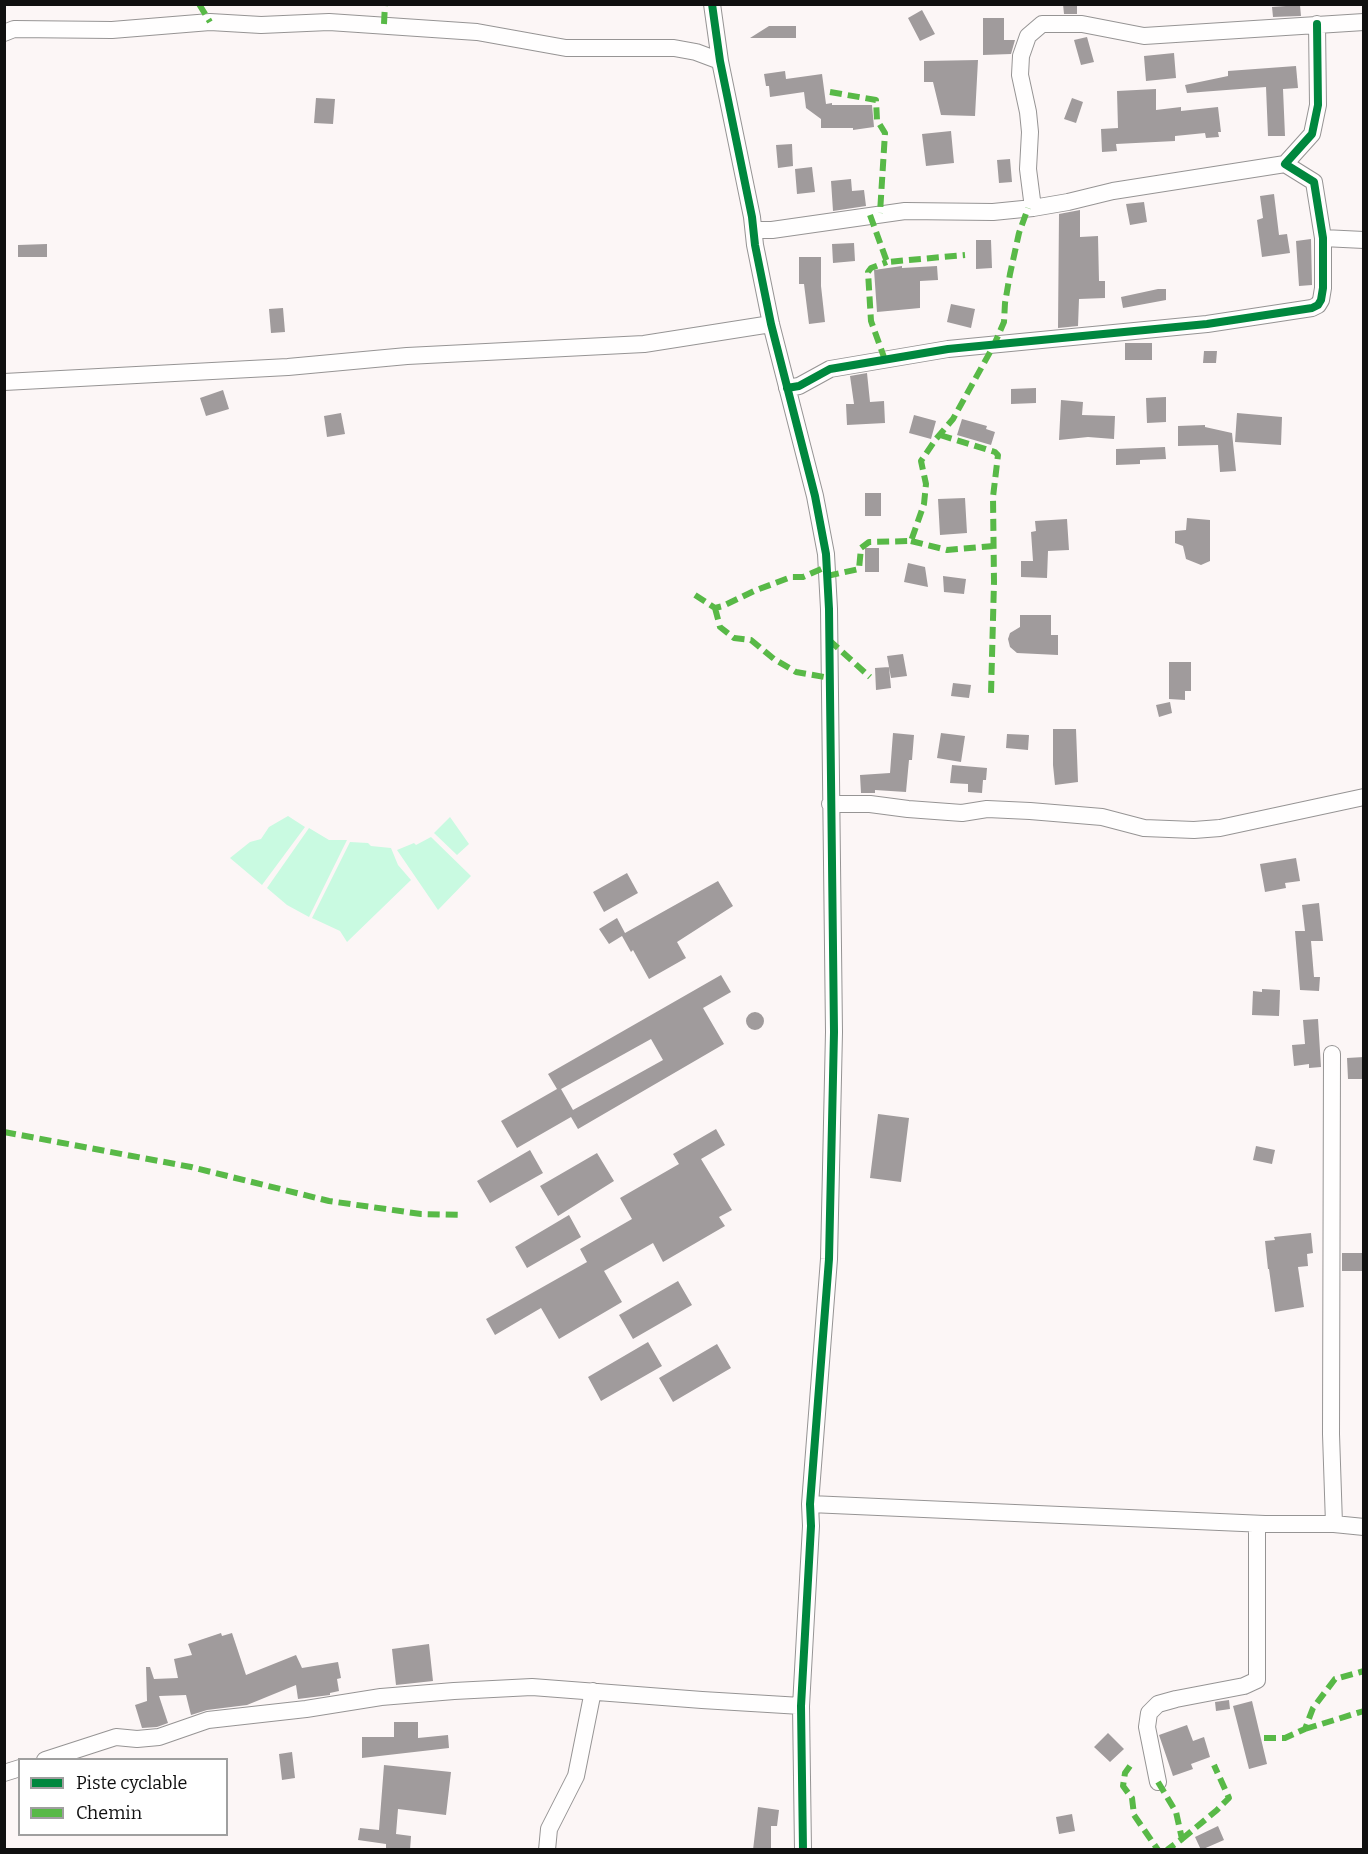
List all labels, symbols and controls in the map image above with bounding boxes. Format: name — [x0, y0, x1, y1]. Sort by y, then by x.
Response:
legend — [18, 1758, 228, 1836]
text: Piste cyclable — [76, 1772, 187, 1794]
text: Chemin — [76, 1802, 142, 1824]

